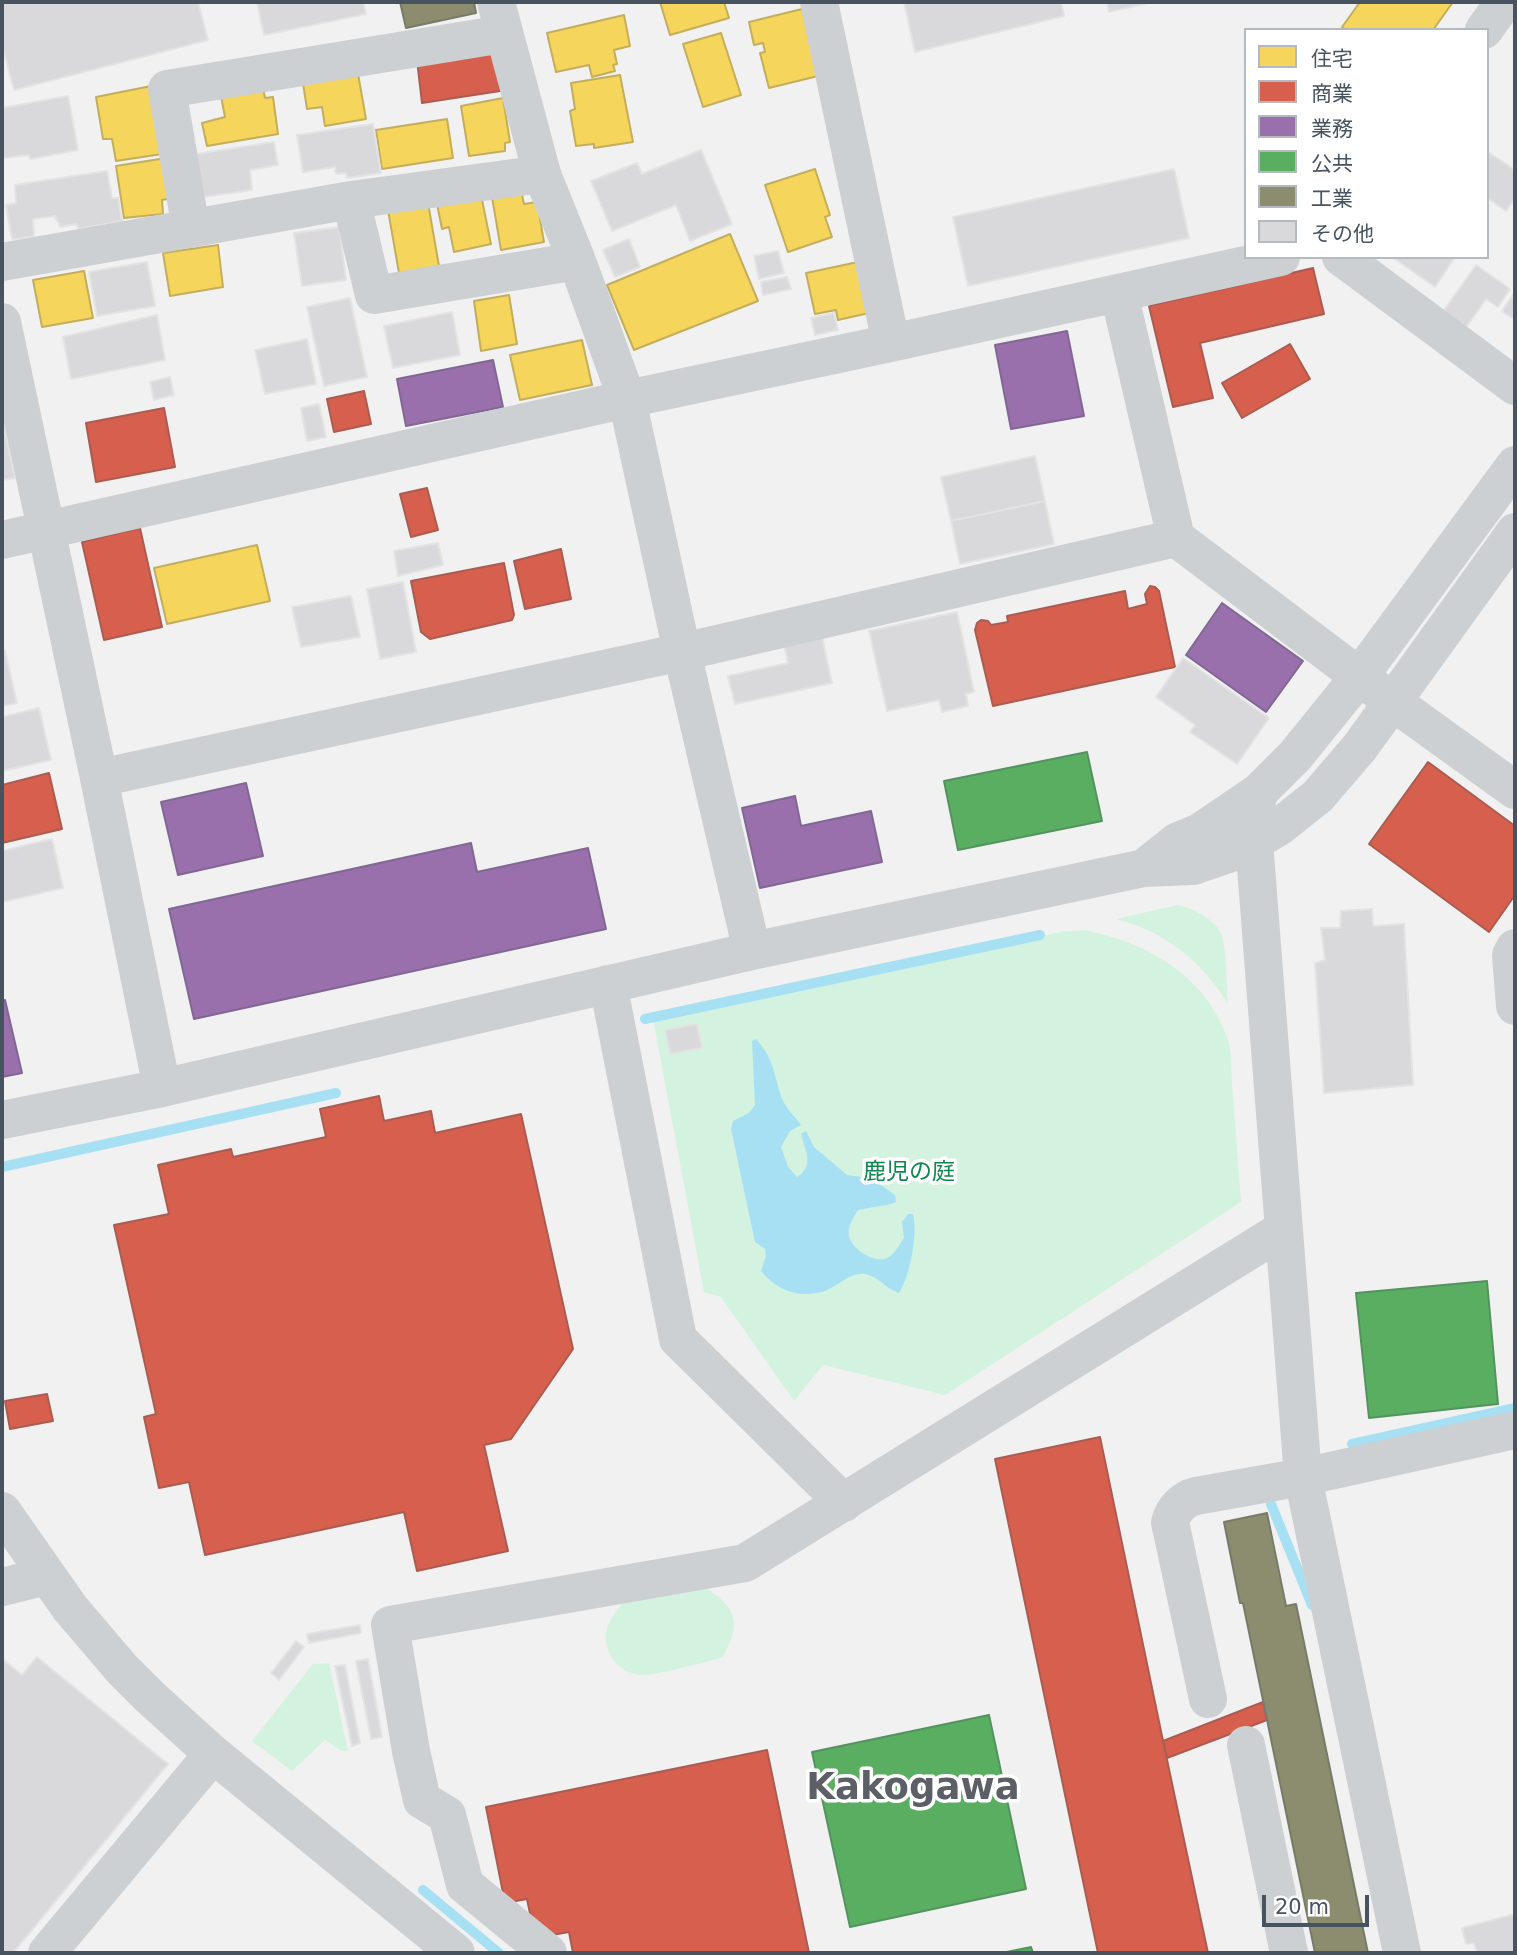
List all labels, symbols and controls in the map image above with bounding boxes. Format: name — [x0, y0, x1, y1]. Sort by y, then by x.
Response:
legend — [1244, 28, 1489, 259]
text: 住宅 — [1311, 47, 1353, 71]
text: 商業 — [1311, 82, 1353, 106]
text: 業務 — [1311, 117, 1353, 141]
text: 公共 — [1311, 152, 1353, 176]
text: 工業 — [1311, 187, 1353, 211]
text: その他 — [1311, 222, 1374, 246]
park label: 鹿児の庭 — [863, 1159, 955, 1187]
district label: Kakogawa — [806, 1767, 1020, 1811]
scale bar — [1265, 1882, 1372, 1926]
text: 20 m — [1275, 1895, 1329, 1919]

